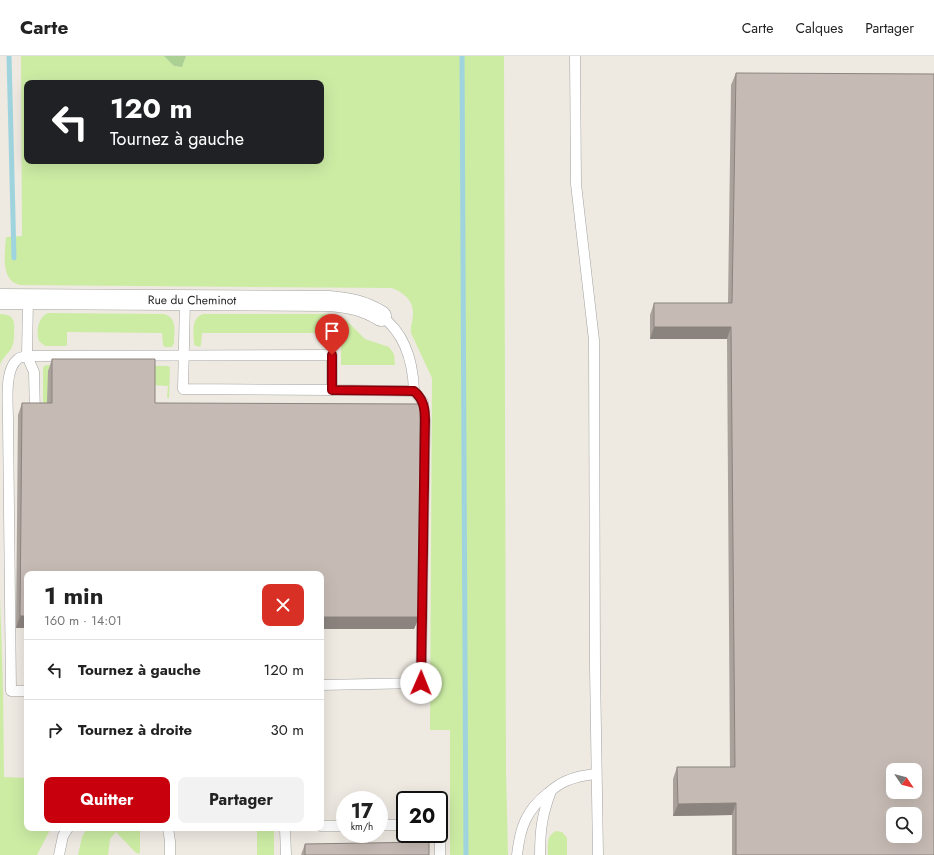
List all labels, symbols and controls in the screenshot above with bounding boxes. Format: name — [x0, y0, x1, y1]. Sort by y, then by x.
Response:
text: Carte — [20, 14, 68, 41]
text: Carte — [742, 18, 773, 38]
text: Calques — [795, 18, 843, 38]
text: Partager — [865, 18, 914, 38]
text: 120 m — [110, 88, 193, 129]
icon: left — [44, 96, 96, 148]
text: Tournez à gauche — [110, 126, 244, 152]
street label: Rue du Cheminot — [148, 291, 236, 309]
pin — [315, 314, 349, 355]
icon: arrive — [321, 320, 343, 342]
text: 1 min — [44, 578, 104, 613]
button: close — [262, 584, 304, 626]
text: 160 m · 14:01 — [44, 611, 122, 630]
icon: left — [44, 659, 66, 681]
text: Tournez à gauche — [78, 659, 201, 681]
text: 120 m — [264, 659, 304, 681]
position arrow — [400, 662, 442, 704]
icon: right — [44, 719, 66, 741]
text: Tournez à droite — [78, 719, 192, 741]
text: 30 m — [271, 719, 304, 741]
north arrow — [886, 763, 922, 799]
map controls — [886, 763, 922, 843]
button: Quitter — [44, 777, 170, 823]
button: Partager — [178, 777, 304, 823]
speed limit sign: 20 — [396, 791, 448, 843]
text: 17 — [351, 797, 373, 826]
button: search — [886, 807, 922, 843]
text: km/h — [351, 819, 373, 834]

